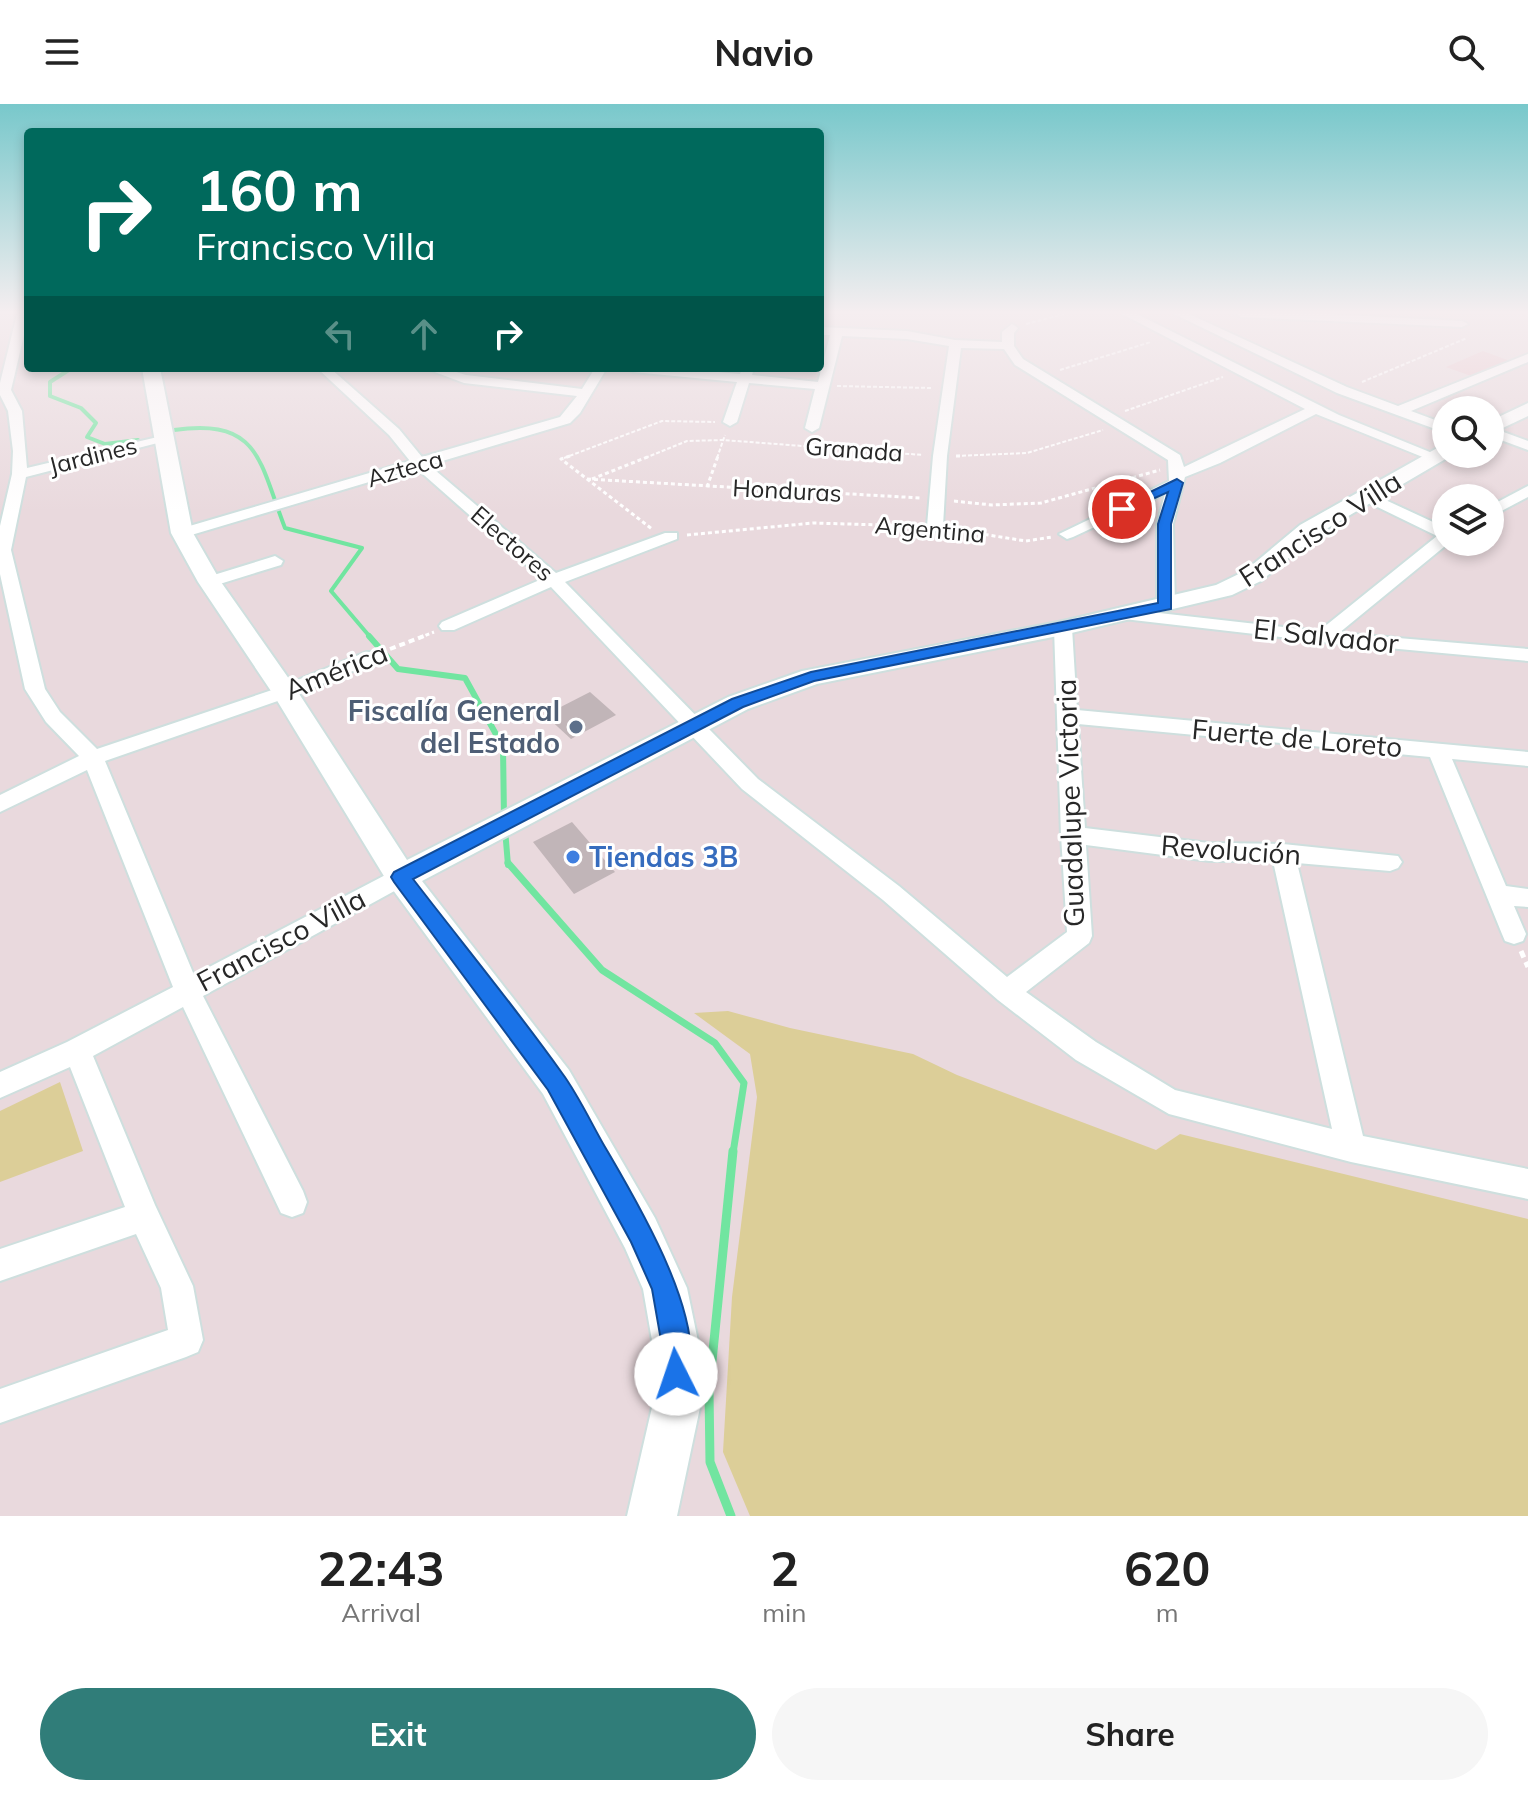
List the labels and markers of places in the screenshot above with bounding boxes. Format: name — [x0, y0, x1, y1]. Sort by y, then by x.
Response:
pin — [1088, 475, 1156, 543]
place label: Fiscalía General del Estado — [348, 693, 560, 760]
marker: Fiscalía General del Estado — [567, 718, 585, 736]
place label: Tiendas 3B — [589, 839, 738, 874]
marker: Tiendas 3B — [564, 848, 582, 866]

